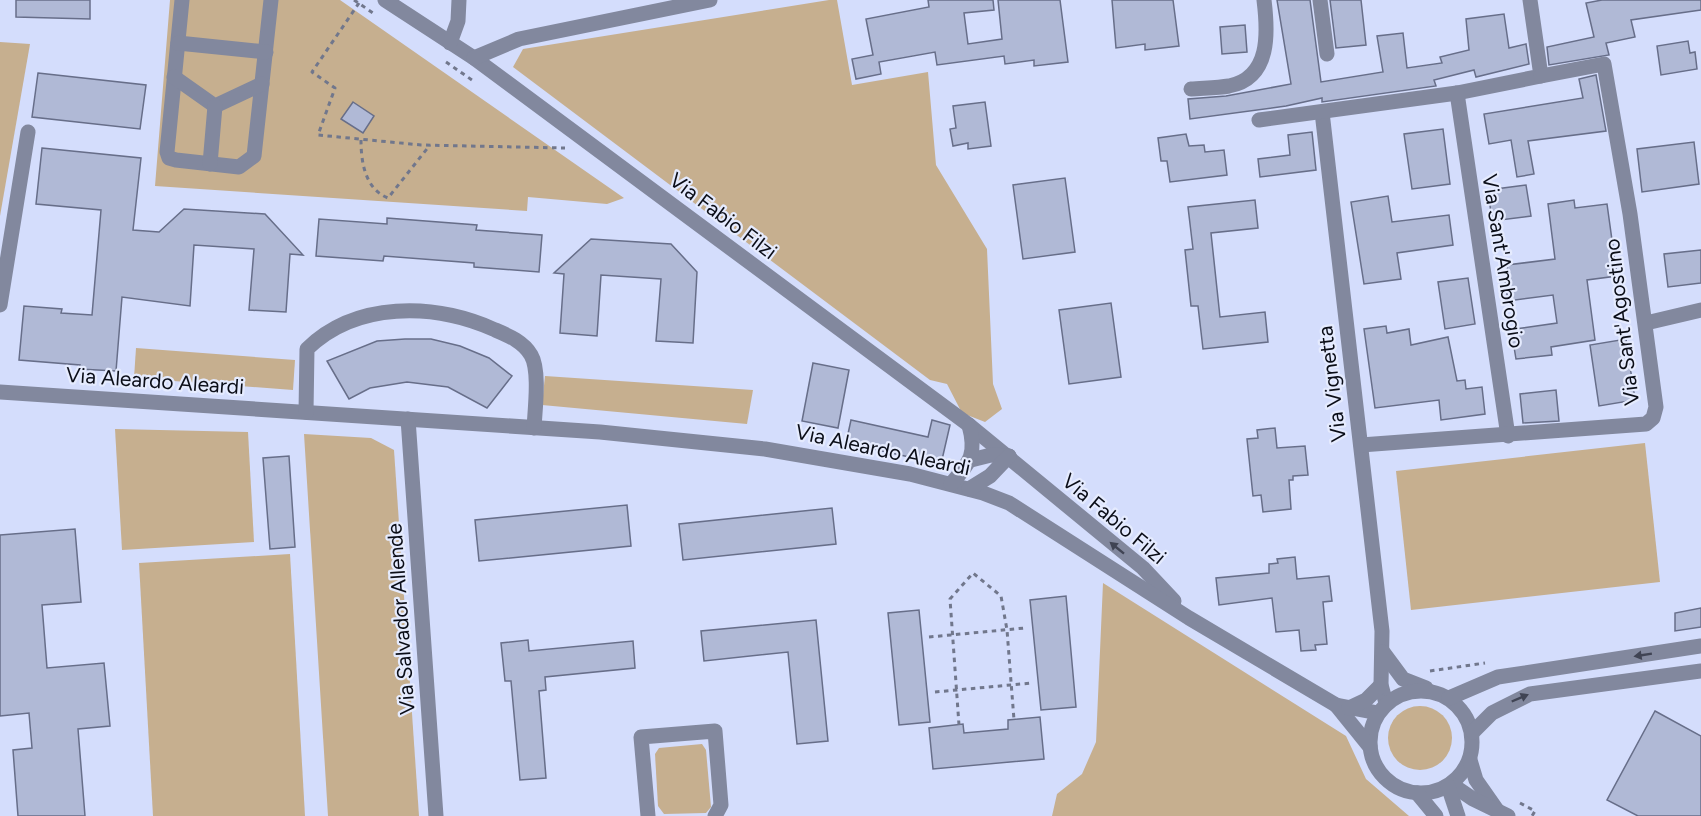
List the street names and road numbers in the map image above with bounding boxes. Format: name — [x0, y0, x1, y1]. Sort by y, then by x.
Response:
street label: Via Fabio Filzi — [665, 167, 782, 264]
street label: Via Sant'Ambrogio — [1477, 172, 1530, 350]
street label: Via Sant'Agostino — [1599, 237, 1644, 407]
street label: Via Vignetta — [1312, 325, 1351, 444]
street label: Via Aleardo Aleardi — [65, 362, 245, 399]
street label: Via Aleardo Aleardi — [793, 419, 973, 480]
street label: Via Fabio Filzi — [1057, 468, 1171, 569]
street label: Via Salvador Allende — [381, 522, 420, 716]

